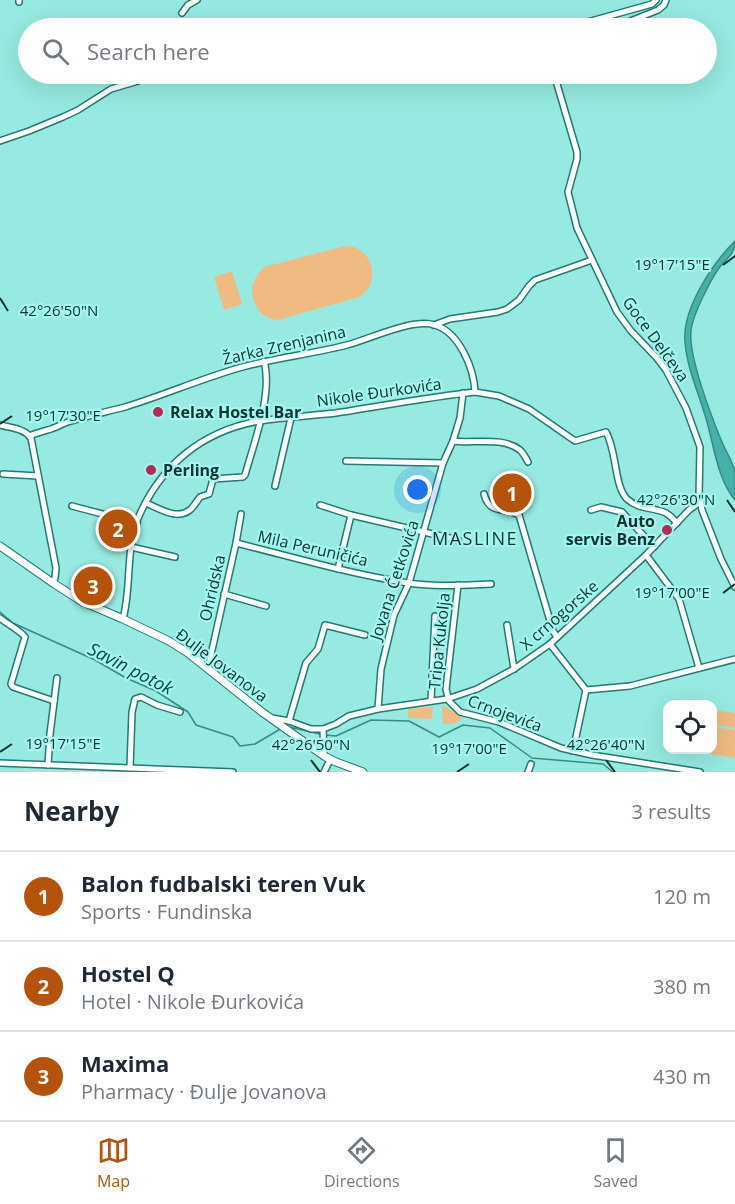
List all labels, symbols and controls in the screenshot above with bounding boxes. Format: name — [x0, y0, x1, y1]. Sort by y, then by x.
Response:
search box — [18, 18, 717, 84]
icon: search — [39, 35, 72, 68]
text: Search here — [87, 36, 210, 66]
text: 19°17'15"E — [634, 254, 710, 274]
street label: Goce Delčeva — [618, 292, 694, 386]
text: 42°26'50"N — [20, 300, 98, 320]
street label: Žarka Zrenjanina — [220, 320, 348, 370]
street label: Nikole Đurkovića — [315, 372, 443, 412]
place label: Relax Hostel Bar — [170, 401, 301, 423]
text: 19°17'30"E — [25, 405, 101, 425]
marker: Relax Hostel Bar — [151, 405, 165, 419]
place label: Perling — [163, 459, 219, 481]
marker: Perling — [144, 463, 158, 477]
pin: 1 — [492, 470, 532, 516]
your location — [403, 475, 432, 504]
text: 42°26'30"N — [637, 489, 715, 509]
pin: 2 — [98, 506, 138, 552]
place label: Auto servis Benz — [566, 510, 655, 550]
street label: Jovana Ćetkovića — [364, 517, 424, 645]
marker: Auto servis Benz — [660, 523, 674, 537]
street label: Mila Peruničića — [256, 525, 370, 571]
district label: MASLINE — [432, 526, 518, 550]
street label: Ohridska — [194, 553, 230, 623]
pin: 3 — [74, 564, 112, 608]
street label: X crnogorske — [515, 575, 603, 655]
text: 19°17'00"E — [634, 582, 710, 602]
street label: Tripa Kukolja — [423, 592, 455, 690]
street label: Đulje Jovanova — [172, 623, 272, 707]
water label: Savin potok — [84, 636, 179, 700]
street label: Crnojevića — [465, 689, 545, 737]
map controls — [663, 700, 717, 754]
button: locate — [663, 700, 717, 754]
text: 19°17'15"E — [25, 733, 101, 753]
text: 42°26'50"N — [272, 734, 350, 754]
text: 42°26'40"N — [567, 734, 645, 754]
text: 19°17'00"E — [431, 738, 507, 758]
text: Nearby — [24, 793, 119, 829]
text: 3 results — [631, 798, 711, 825]
text: Balon fudbalski teren Vuk — [81, 868, 366, 898]
text: 1 — [38, 883, 49, 910]
text: 120 m — [653, 883, 711, 910]
text: Sports · Fundinska — [81, 898, 252, 925]
text: Hostel Q — [81, 958, 175, 988]
text: 2 — [38, 973, 49, 1000]
text: 380 m — [653, 973, 711, 1000]
text: Hotel · Nikole Đurkovića — [81, 988, 304, 1015]
text: Maxima — [81, 1048, 169, 1078]
text: 3 — [38, 1063, 49, 1090]
text: 430 m — [653, 1063, 711, 1090]
text: Pharmacy · Đulje Jovanova — [81, 1078, 327, 1105]
tab: Map — [97, 1134, 130, 1192]
tab: Directions — [324, 1134, 400, 1192]
tab: Saved — [594, 1134, 638, 1192]

